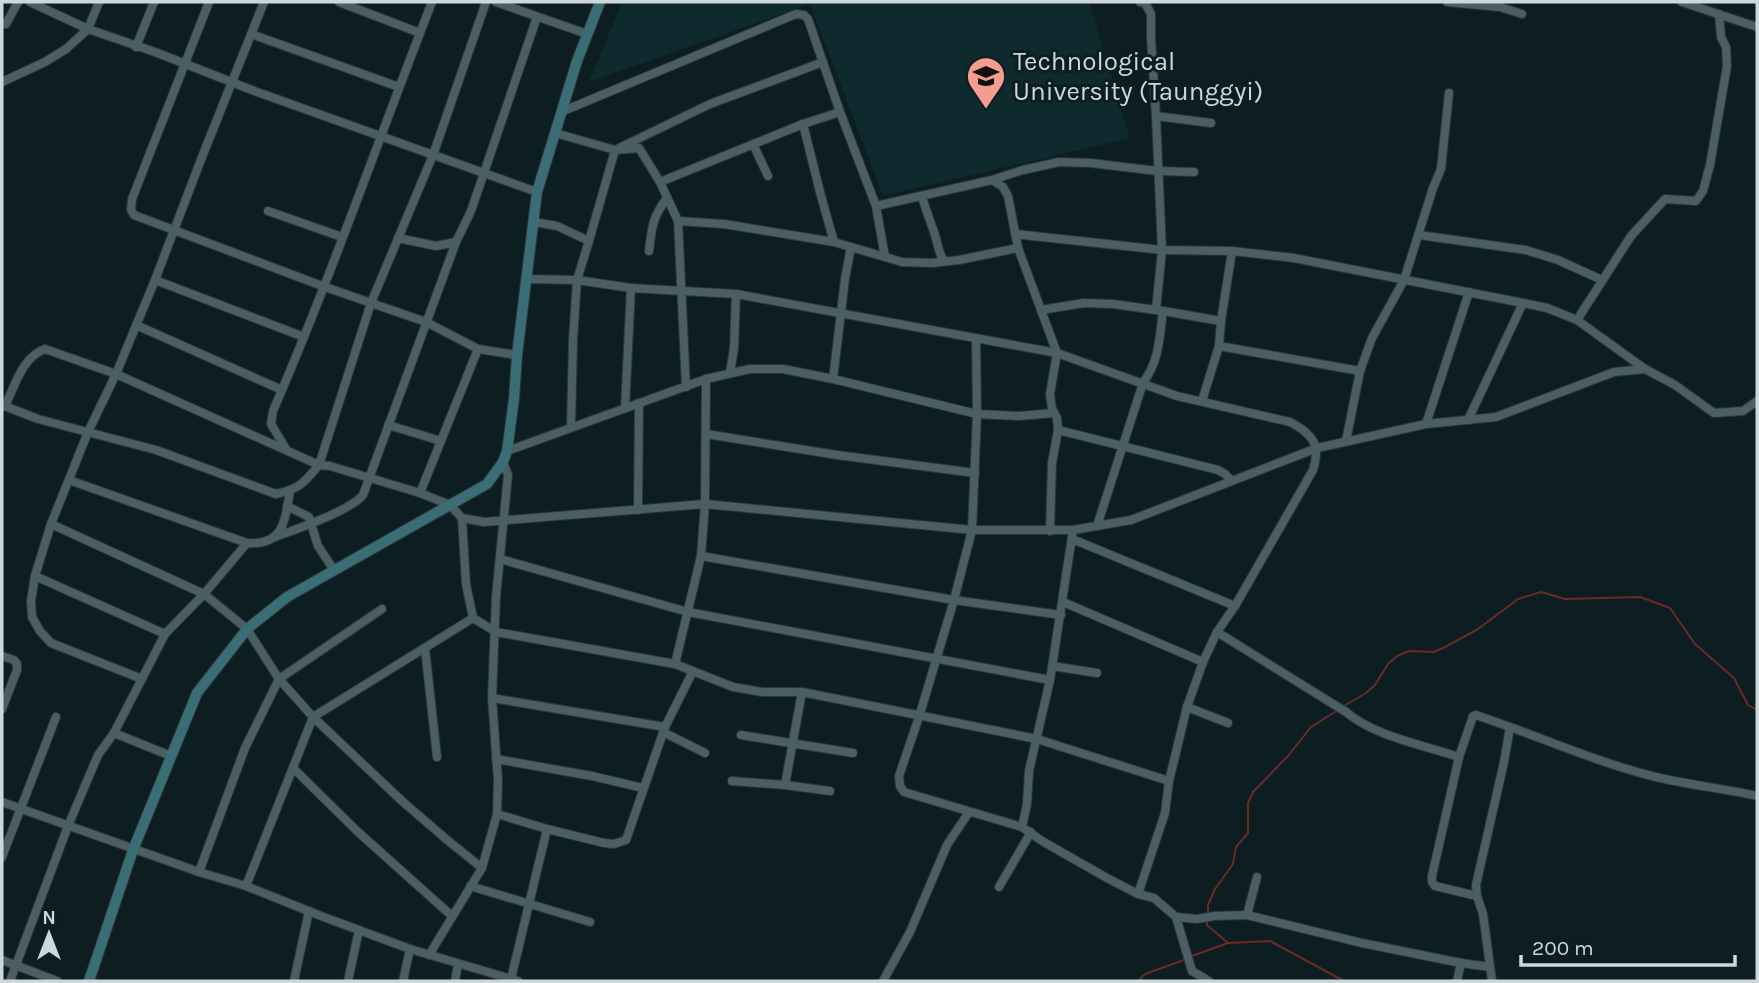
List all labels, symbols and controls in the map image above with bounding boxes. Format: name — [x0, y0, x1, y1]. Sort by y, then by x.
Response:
place label: Technological University (Taunggyi) — [1013, 46, 1263, 107]
school or university icon: Technological University (Taunggyi) — [965, 55, 1007, 110]
north arrow — [14, 899, 84, 969]
text: N — [42, 907, 56, 929]
scale bar — [1521, 923, 1734, 967]
text: 200 m — [1532, 936, 1594, 960]

